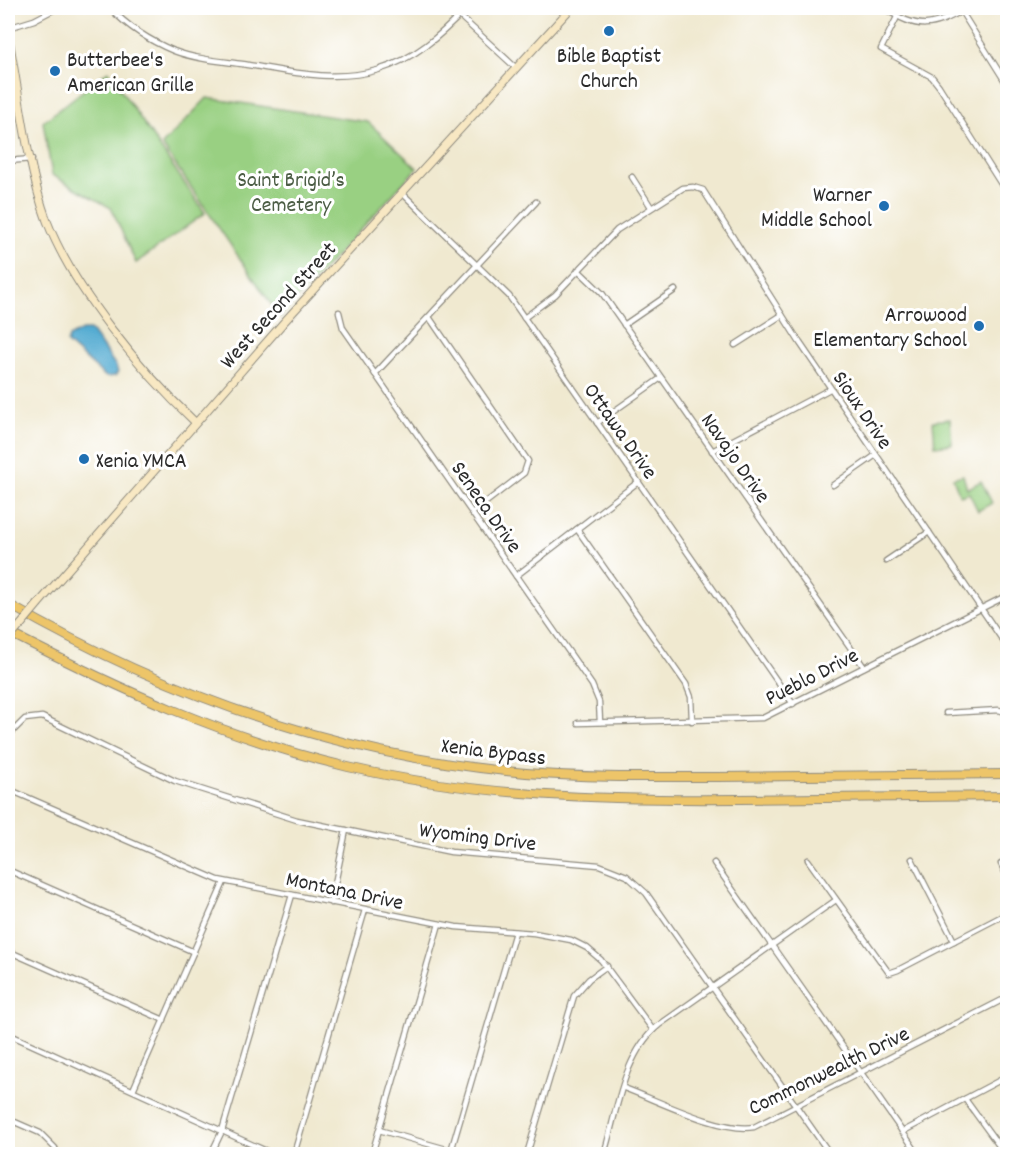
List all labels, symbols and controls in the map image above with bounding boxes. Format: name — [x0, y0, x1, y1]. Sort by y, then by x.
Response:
marker: Bible Baptist Church — [602, 24, 616, 38]
place label: Bible Baptist Church — [557, 42, 661, 98]
place label: Butterbee's American Grille — [67, 46, 194, 102]
marker: Butterbee's American Grille — [48, 64, 62, 78]
park label: Saint Brigid’s Cemetery — [237, 166, 345, 222]
place label: Warner Middle School — [761, 181, 873, 237]
marker: Warner Middle School — [877, 199, 891, 213]
street label: West Second Street — [214, 236, 345, 377]
place label: Arrowood Elementary School — [813, 301, 967, 357]
marker: Arrowood Elementary School — [972, 319, 986, 333]
street label: Sioux Drive — [823, 366, 899, 456]
street label: Ottawa Drive — [575, 378, 664, 486]
street label: Navajo Drive — [692, 408, 777, 510]
place label: Xenia YMCA — [96, 447, 187, 478]
marker: Xenia YMCA — [77, 452, 91, 466]
street label: Seneca Drive — [442, 456, 528, 560]
street label: Pueblo Drive — [760, 641, 865, 715]
street label: Xenia Bypass — [439, 732, 548, 775]
street label: Wyoming Drive — [417, 816, 538, 861]
street label: Montana Drive — [283, 865, 406, 920]
street label: Commonwealth Drive — [744, 1020, 915, 1125]

